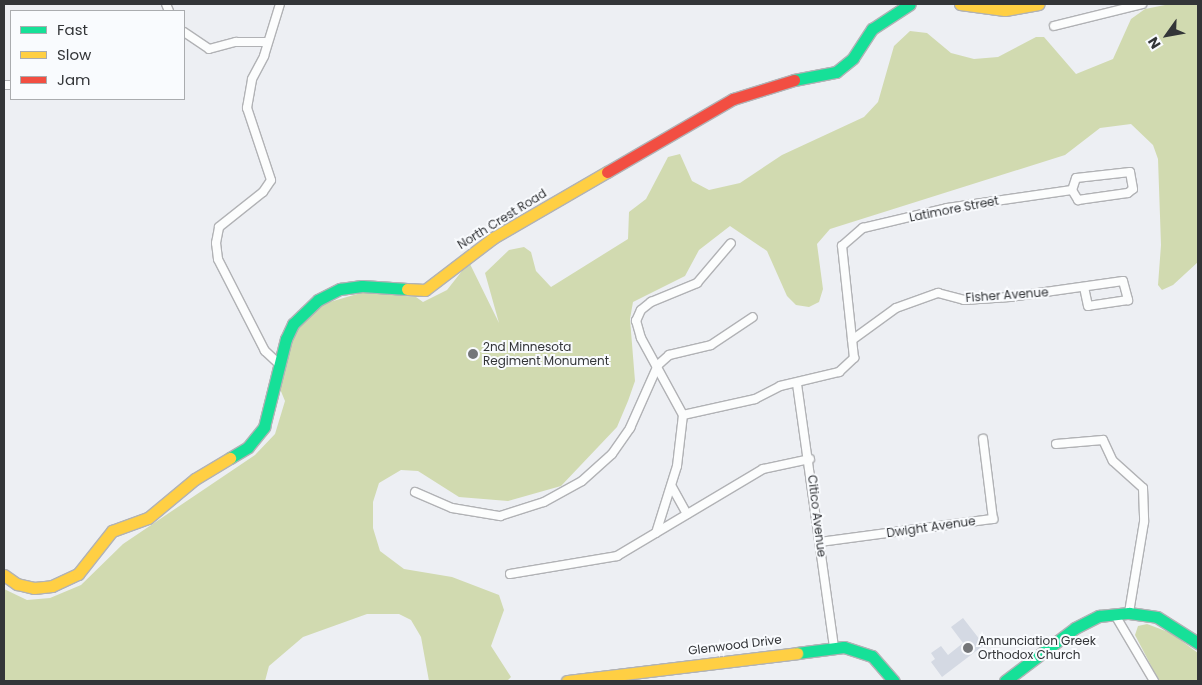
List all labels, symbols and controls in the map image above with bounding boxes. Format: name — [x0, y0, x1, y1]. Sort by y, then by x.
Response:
legend — [10, 10, 185, 100]
north arrow — [1142, 10, 1192, 60]
text: Fast — [57, 19, 88, 40]
text: N — [1143, 33, 1166, 53]
text: Slow — [57, 44, 91, 65]
text: Jam — [57, 69, 91, 90]
street label: North Crest Road — [455, 186, 549, 252]
street label: Latimore Street — [908, 193, 1000, 225]
street label: Fisher Avenue — [965, 285, 1049, 305]
place label: 2nd Minnesota Regiment Monument — [483, 340, 609, 368]
marker: 2nd Minnesota Regiment Monument — [467, 348, 479, 360]
street label: Citico Avenue — [805, 474, 829, 558]
street label: Dwight Avenue — [886, 514, 976, 540]
street label: Glenwood Drive — [687, 632, 783, 658]
place label: Annunciation Greek Orthodox Church — [978, 634, 1096, 662]
marker: Annunciation Greek Orthodox Church — [962, 642, 974, 654]

